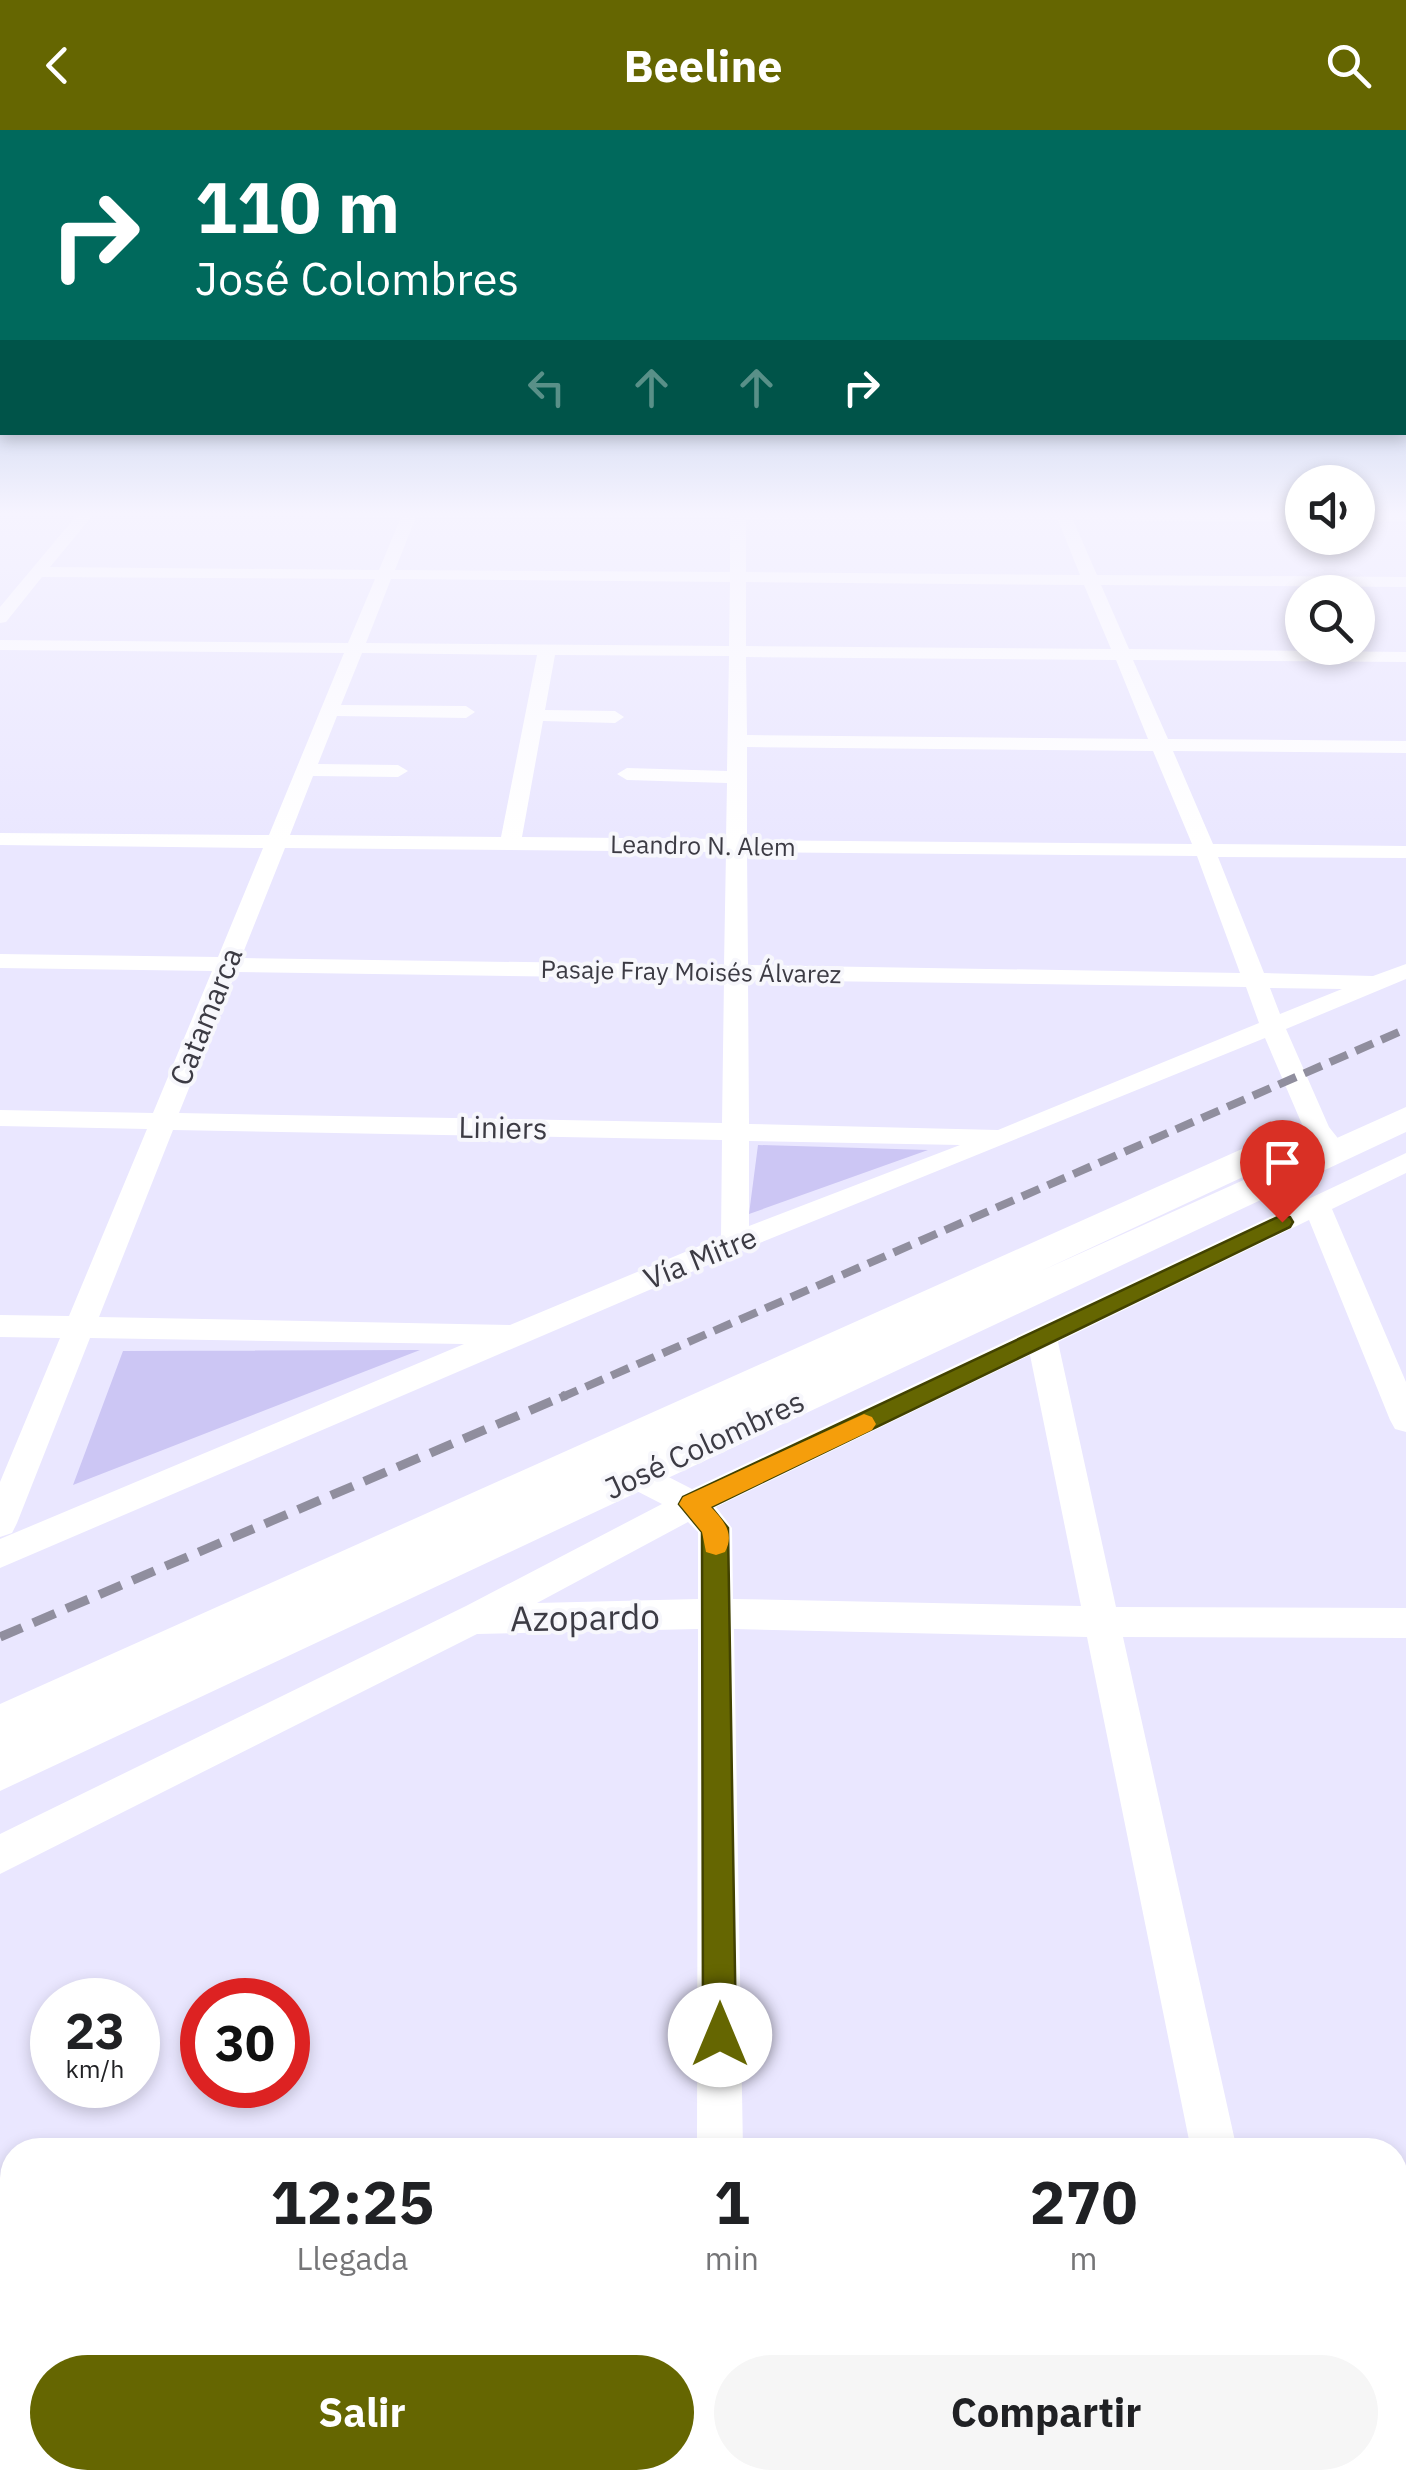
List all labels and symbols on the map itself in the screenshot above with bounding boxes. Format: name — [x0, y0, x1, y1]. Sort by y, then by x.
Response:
street label: Leandro N. Alem — [610, 827, 796, 863]
street label: Catamarca — [160, 941, 250, 1091]
street label: Pasaje Fray Moisés Álvarez — [540, 952, 842, 990]
street label: Liniers — [458, 1107, 548, 1147]
pin — [1240, 1120, 1325, 1223]
street label: Vía Mitre — [638, 1217, 762, 1297]
street label: José Colombres — [598, 1381, 810, 1507]
street label: Azopardo — [510, 1593, 660, 1641]
speed limit sign: 30 — [180, 1978, 310, 2108]
position arrow — [668, 1983, 772, 2087]

